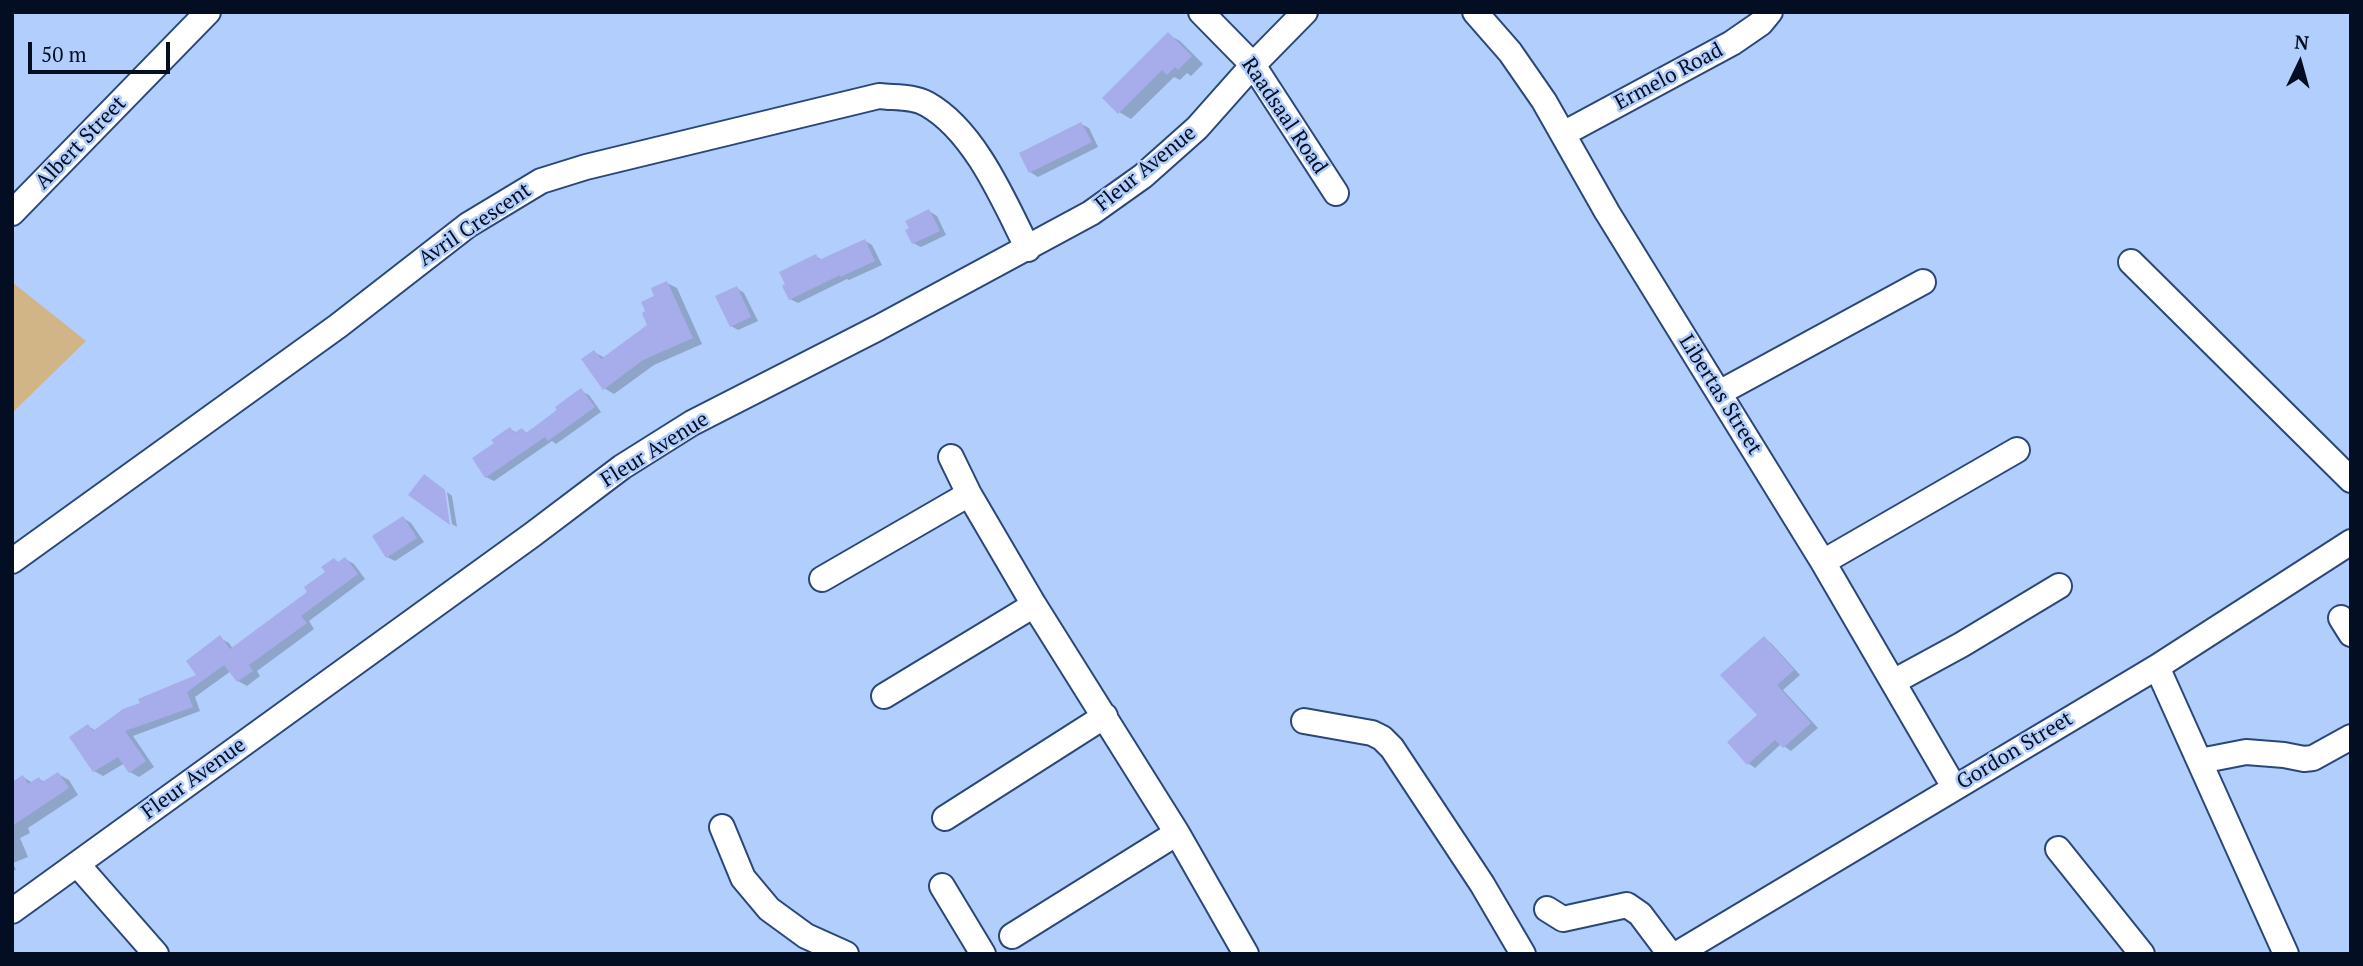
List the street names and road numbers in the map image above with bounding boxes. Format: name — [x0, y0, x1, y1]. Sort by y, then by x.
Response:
street label: Ermelo Road — [1611, 38, 1727, 116]
street label: Raadsaal Road — [1236, 53, 1332, 179]
street label: Albert Street — [30, 91, 132, 195]
street label: Fleur Avenue — [1091, 121, 1201, 217]
street label: Avril Crescent — [414, 178, 536, 272]
street label: Libertas Street — [1673, 330, 1767, 460]
street label: Fleur Avenue — [596, 407, 714, 493]
street label: Gordon Street — [1952, 706, 2078, 796]
street label: Fleur Avenue — [137, 733, 251, 825]

